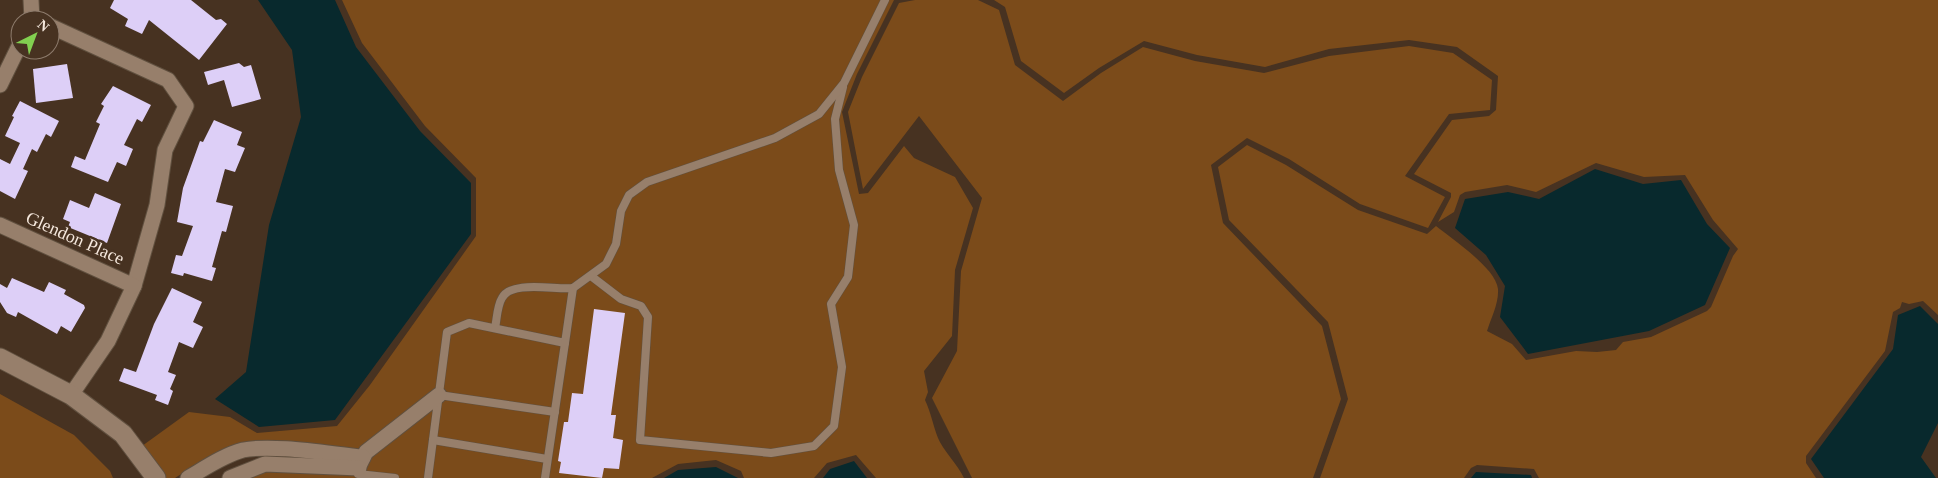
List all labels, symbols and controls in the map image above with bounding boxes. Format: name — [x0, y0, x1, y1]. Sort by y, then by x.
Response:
north arrow — [10, 10, 60, 60]
text: N — [35, 17, 52, 35]
street label: Glendon Place — [23, 207, 127, 269]

